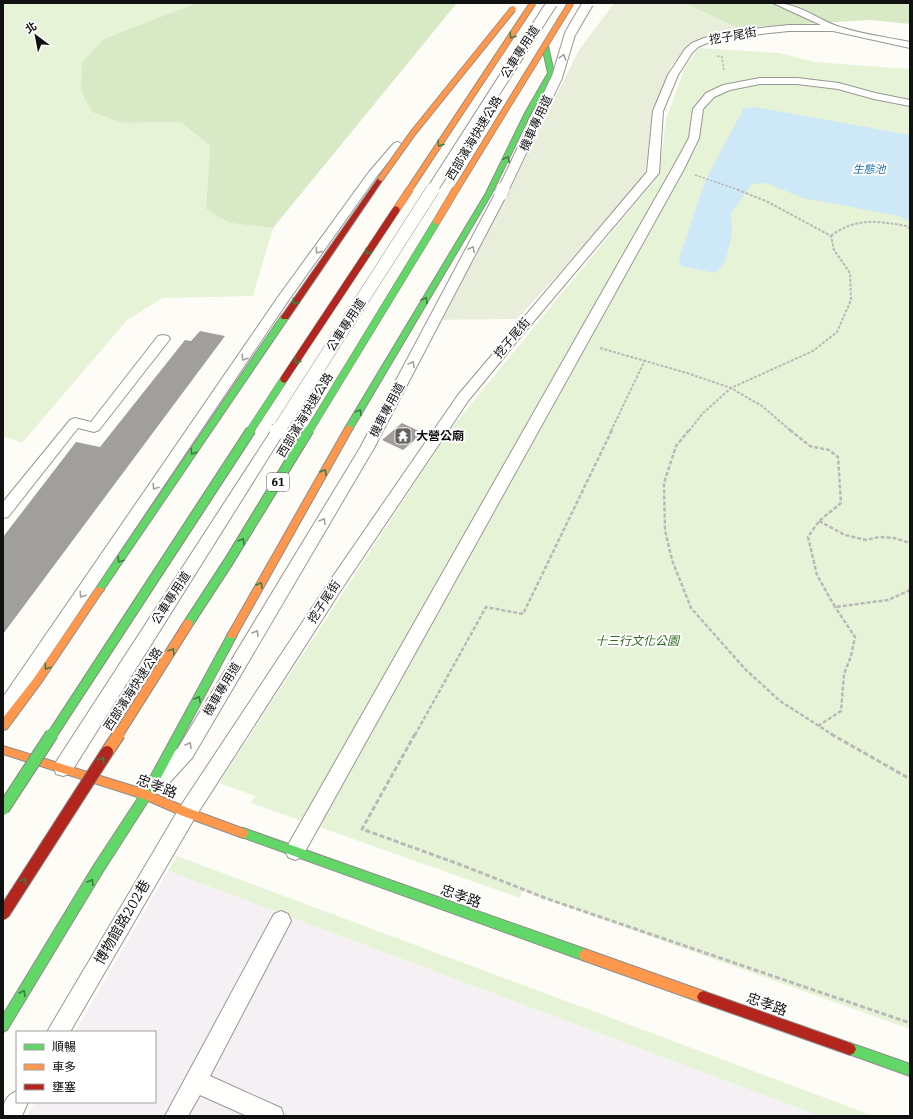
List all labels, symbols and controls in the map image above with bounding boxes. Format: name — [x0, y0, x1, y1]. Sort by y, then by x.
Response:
north arrow — [16, 16, 56, 56]
text: 北 — [22, 19, 39, 36]
street label: 公車專用道 — [497, 22, 542, 81]
street label: 挖子尾街 — [708, 24, 758, 47]
one-way arrow — [510, 31, 517, 38]
one-way arrow — [558, 54, 567, 61]
street label: 機車專用道 — [516, 92, 555, 153]
street label: 西部濱海快速公路 — [442, 93, 505, 183]
one-way arrow — [437, 140, 445, 147]
one-way arrow — [502, 155, 509, 163]
water label: 生態池 — [853, 162, 886, 176]
one-way arrow — [468, 246, 475, 253]
one-way arrow — [316, 247, 323, 254]
one-way arrow — [366, 248, 373, 255]
street label: 公車專用道 — [323, 295, 368, 354]
one-way arrow — [420, 297, 427, 304]
one-way arrow — [292, 298, 300, 305]
street label: 挖子尾街 — [490, 314, 533, 361]
one-way arrow — [241, 354, 249, 361]
one-way arrow — [294, 357, 301, 364]
one-way arrow — [407, 361, 414, 368]
street label: 西部濱海快速公路 — [273, 370, 336, 460]
street label: 機車專用道 — [366, 380, 407, 440]
one-way arrow — [354, 409, 361, 416]
temple icon: 大營公廟 — [393, 426, 413, 446]
place label: 大營公廟 — [416, 428, 464, 443]
one-way arrow — [190, 448, 198, 455]
one-way arrow — [319, 469, 326, 476]
road number: 61 — [267, 473, 289, 491]
one-way arrow — [152, 483, 160, 490]
one-way arrow — [318, 518, 326, 525]
one-way arrow — [237, 538, 244, 545]
one-way arrow — [118, 555, 125, 562]
street label: 公車專用道 — [148, 568, 193, 627]
street label: 挖子尾街 — [304, 578, 343, 626]
one-way arrow — [255, 582, 262, 589]
one-way arrow — [79, 591, 87, 598]
one-way arrow — [252, 630, 259, 637]
park label: 十三行文化公園 — [595, 633, 681, 648]
street label: 西部濱海快速公路 — [100, 644, 165, 733]
one-way arrow — [167, 648, 175, 655]
street label: 機車專用道 — [200, 659, 243, 718]
one-way arrow — [44, 663, 52, 670]
one-way arrow — [193, 696, 200, 703]
one-way arrow — [185, 742, 192, 749]
one-way arrow — [97, 757, 105, 764]
street label: 忠孝路 — [134, 770, 180, 802]
street label: 博物館路202巷 — [90, 876, 154, 968]
one-way arrow — [19, 878, 27, 885]
one-way arrow — [86, 879, 93, 886]
street label: 忠孝路 — [438, 880, 484, 912]
street label: 忠孝路 — [744, 988, 790, 1020]
one-way arrow — [19, 990, 26, 997]
legend — [16, 1031, 156, 1103]
text: 順暢 — [52, 1039, 76, 1054]
text: 車多 — [52, 1059, 76, 1074]
text: 壅塞 — [52, 1079, 76, 1094]

